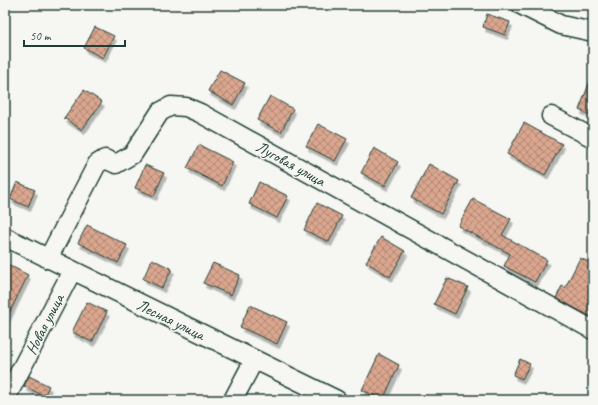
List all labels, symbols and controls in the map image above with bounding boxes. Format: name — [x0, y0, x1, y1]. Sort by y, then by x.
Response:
scale bar — [24, 22, 125, 48]
text: 50 m — [30, 28, 52, 44]
street label: Луговая улица — [252, 137, 329, 192]
street label: Новая улица — [21, 289, 69, 358]
street label: Лесная улица — [133, 295, 209, 346]

